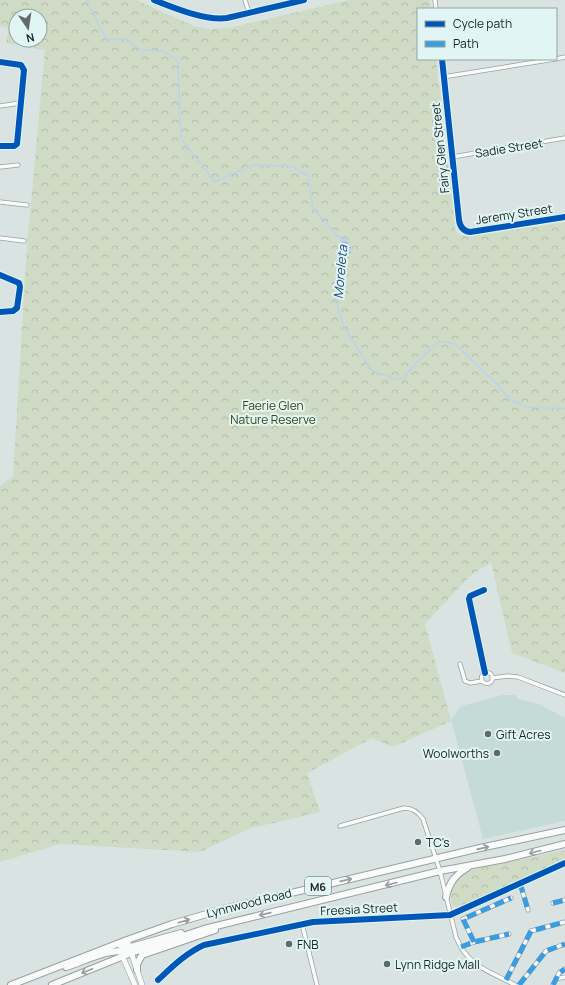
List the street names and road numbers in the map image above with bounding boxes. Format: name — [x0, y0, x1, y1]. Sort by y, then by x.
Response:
street label: Fairy Glen Street — [427, 102, 453, 194]
street label: Sadie Street — [474, 134, 544, 162]
street label: Jeremy Street — [474, 200, 554, 228]
road number: M6 — [305, 877, 331, 895]
street label: Lynnwood Road — [205, 884, 293, 922]
street label: Freesia Street — [320, 898, 398, 920]

